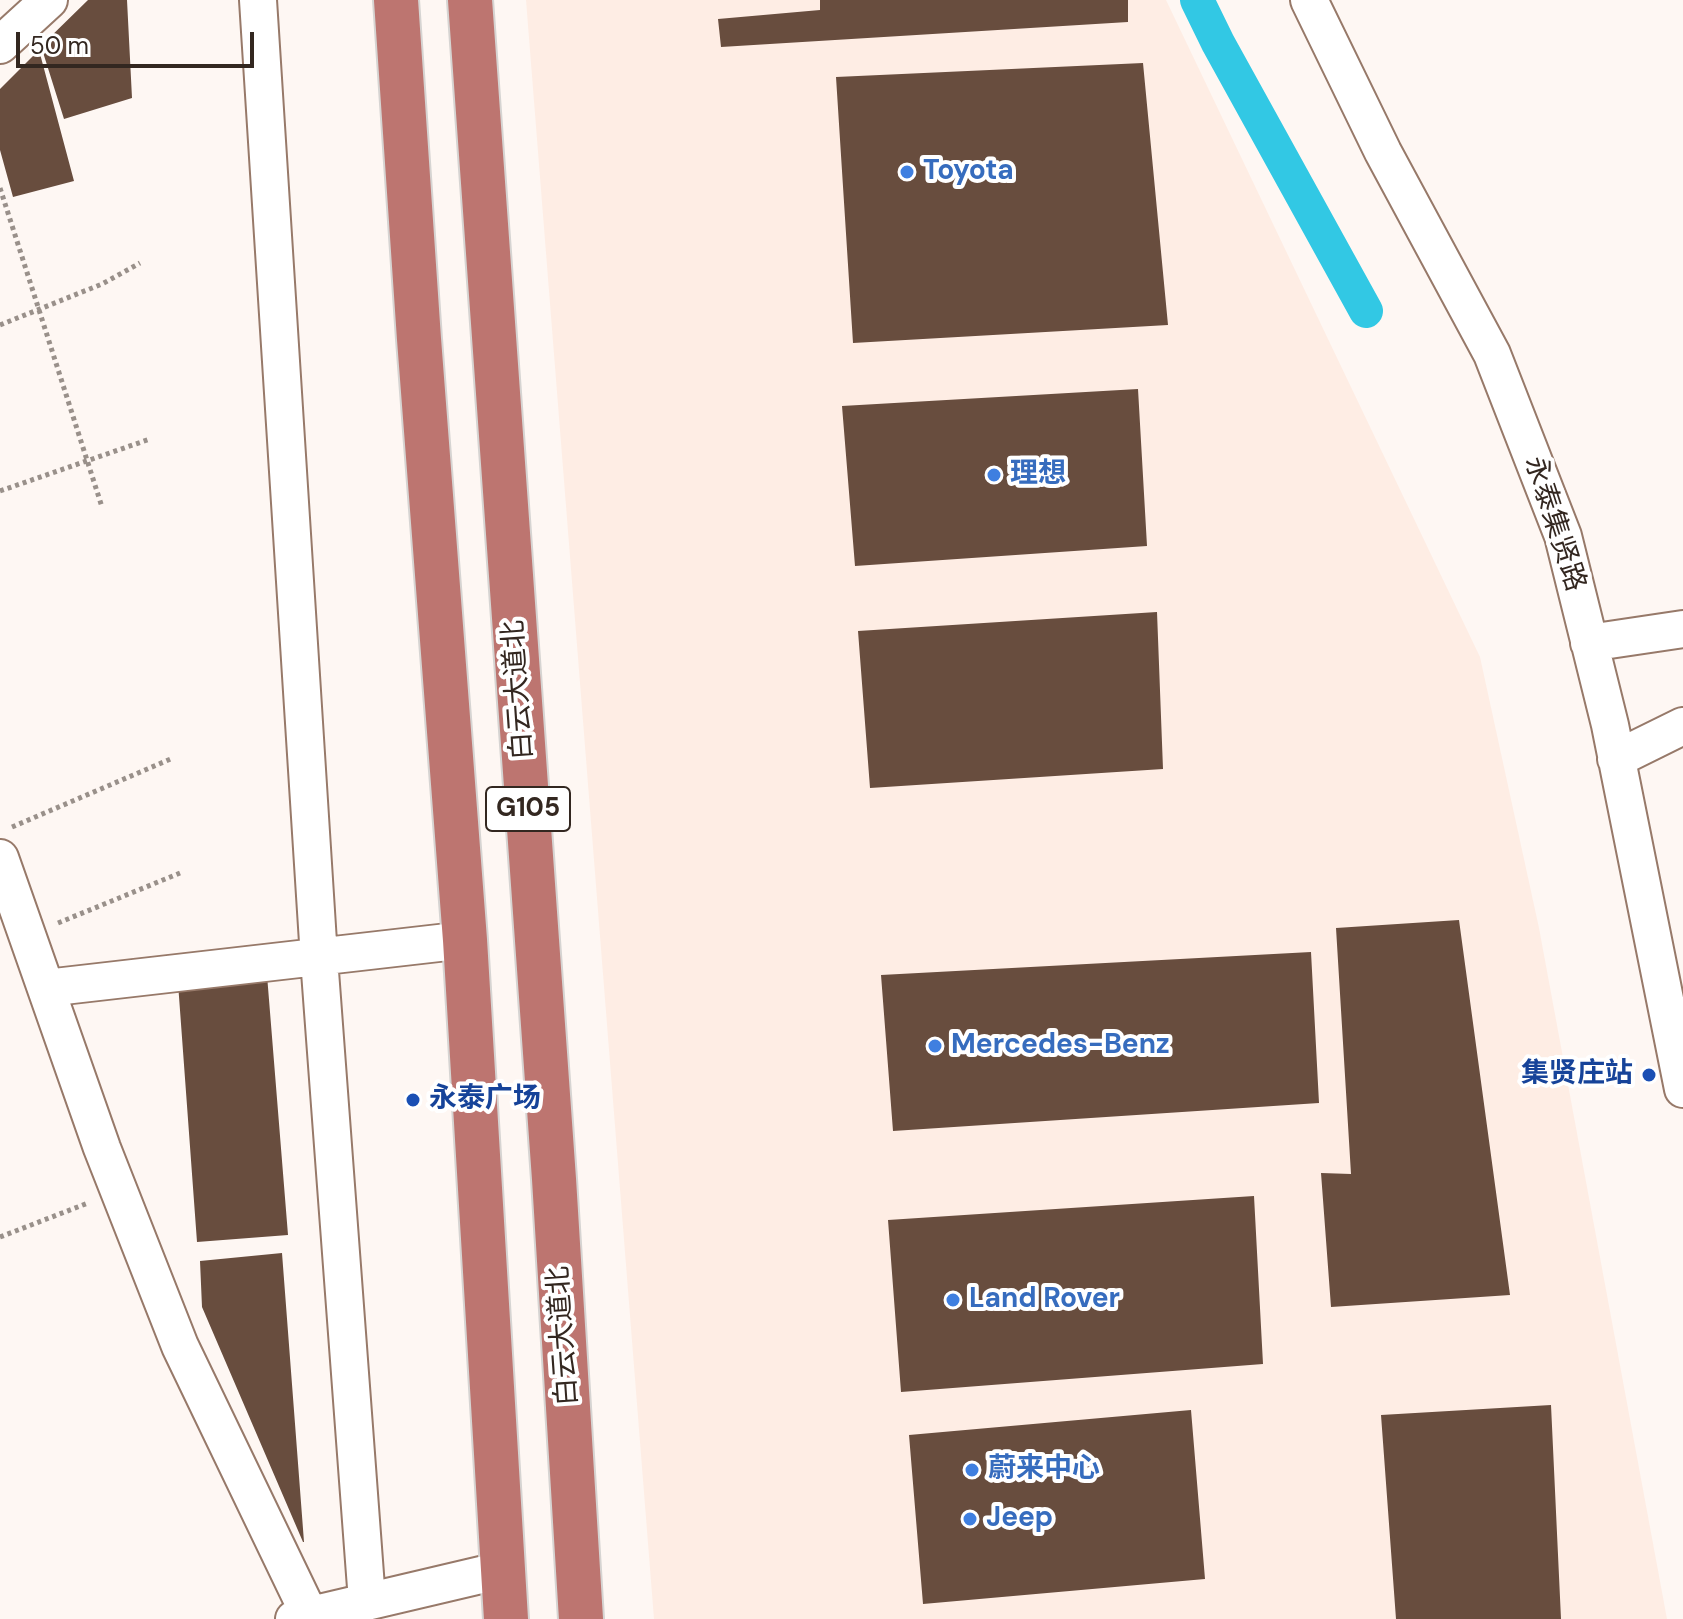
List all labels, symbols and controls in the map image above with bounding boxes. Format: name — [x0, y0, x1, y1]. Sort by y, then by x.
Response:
scale bar — [20, 16, 258, 66]
text: 50 m — [30, 30, 89, 61]
place label: Toyota — [923, 155, 1014, 189]
marker: Toyota — [898, 163, 916, 181]
street label: 永泰集贤路 — [1516, 452, 1592, 596]
place label: 理想 — [1010, 458, 1066, 492]
marker: 理想 — [985, 466, 1003, 484]
street label: 白云大道北 — [497, 619, 541, 761]
road number: G105 — [486, 787, 570, 831]
place label: Mercedes-Benz — [951, 1029, 1170, 1063]
marker: Mercedes-Benz — [926, 1037, 944, 1055]
place label: 集贤庄站 — [1521, 1058, 1633, 1092]
marker: 集贤庄站 — [1640, 1066, 1658, 1084]
place label: 永泰广场 — [429, 1083, 541, 1117]
marker: 永泰广场 — [404, 1091, 422, 1109]
street label: 白云大道北 — [542, 1265, 586, 1407]
place label: Land Rover — [969, 1283, 1120, 1317]
marker: Land Rover — [944, 1291, 962, 1309]
place label: 蔚来中心 — [988, 1453, 1100, 1487]
marker: 蔚来中心 — [963, 1461, 981, 1479]
place label: Jeep — [986, 1502, 1053, 1536]
marker: Jeep — [961, 1510, 979, 1528]

